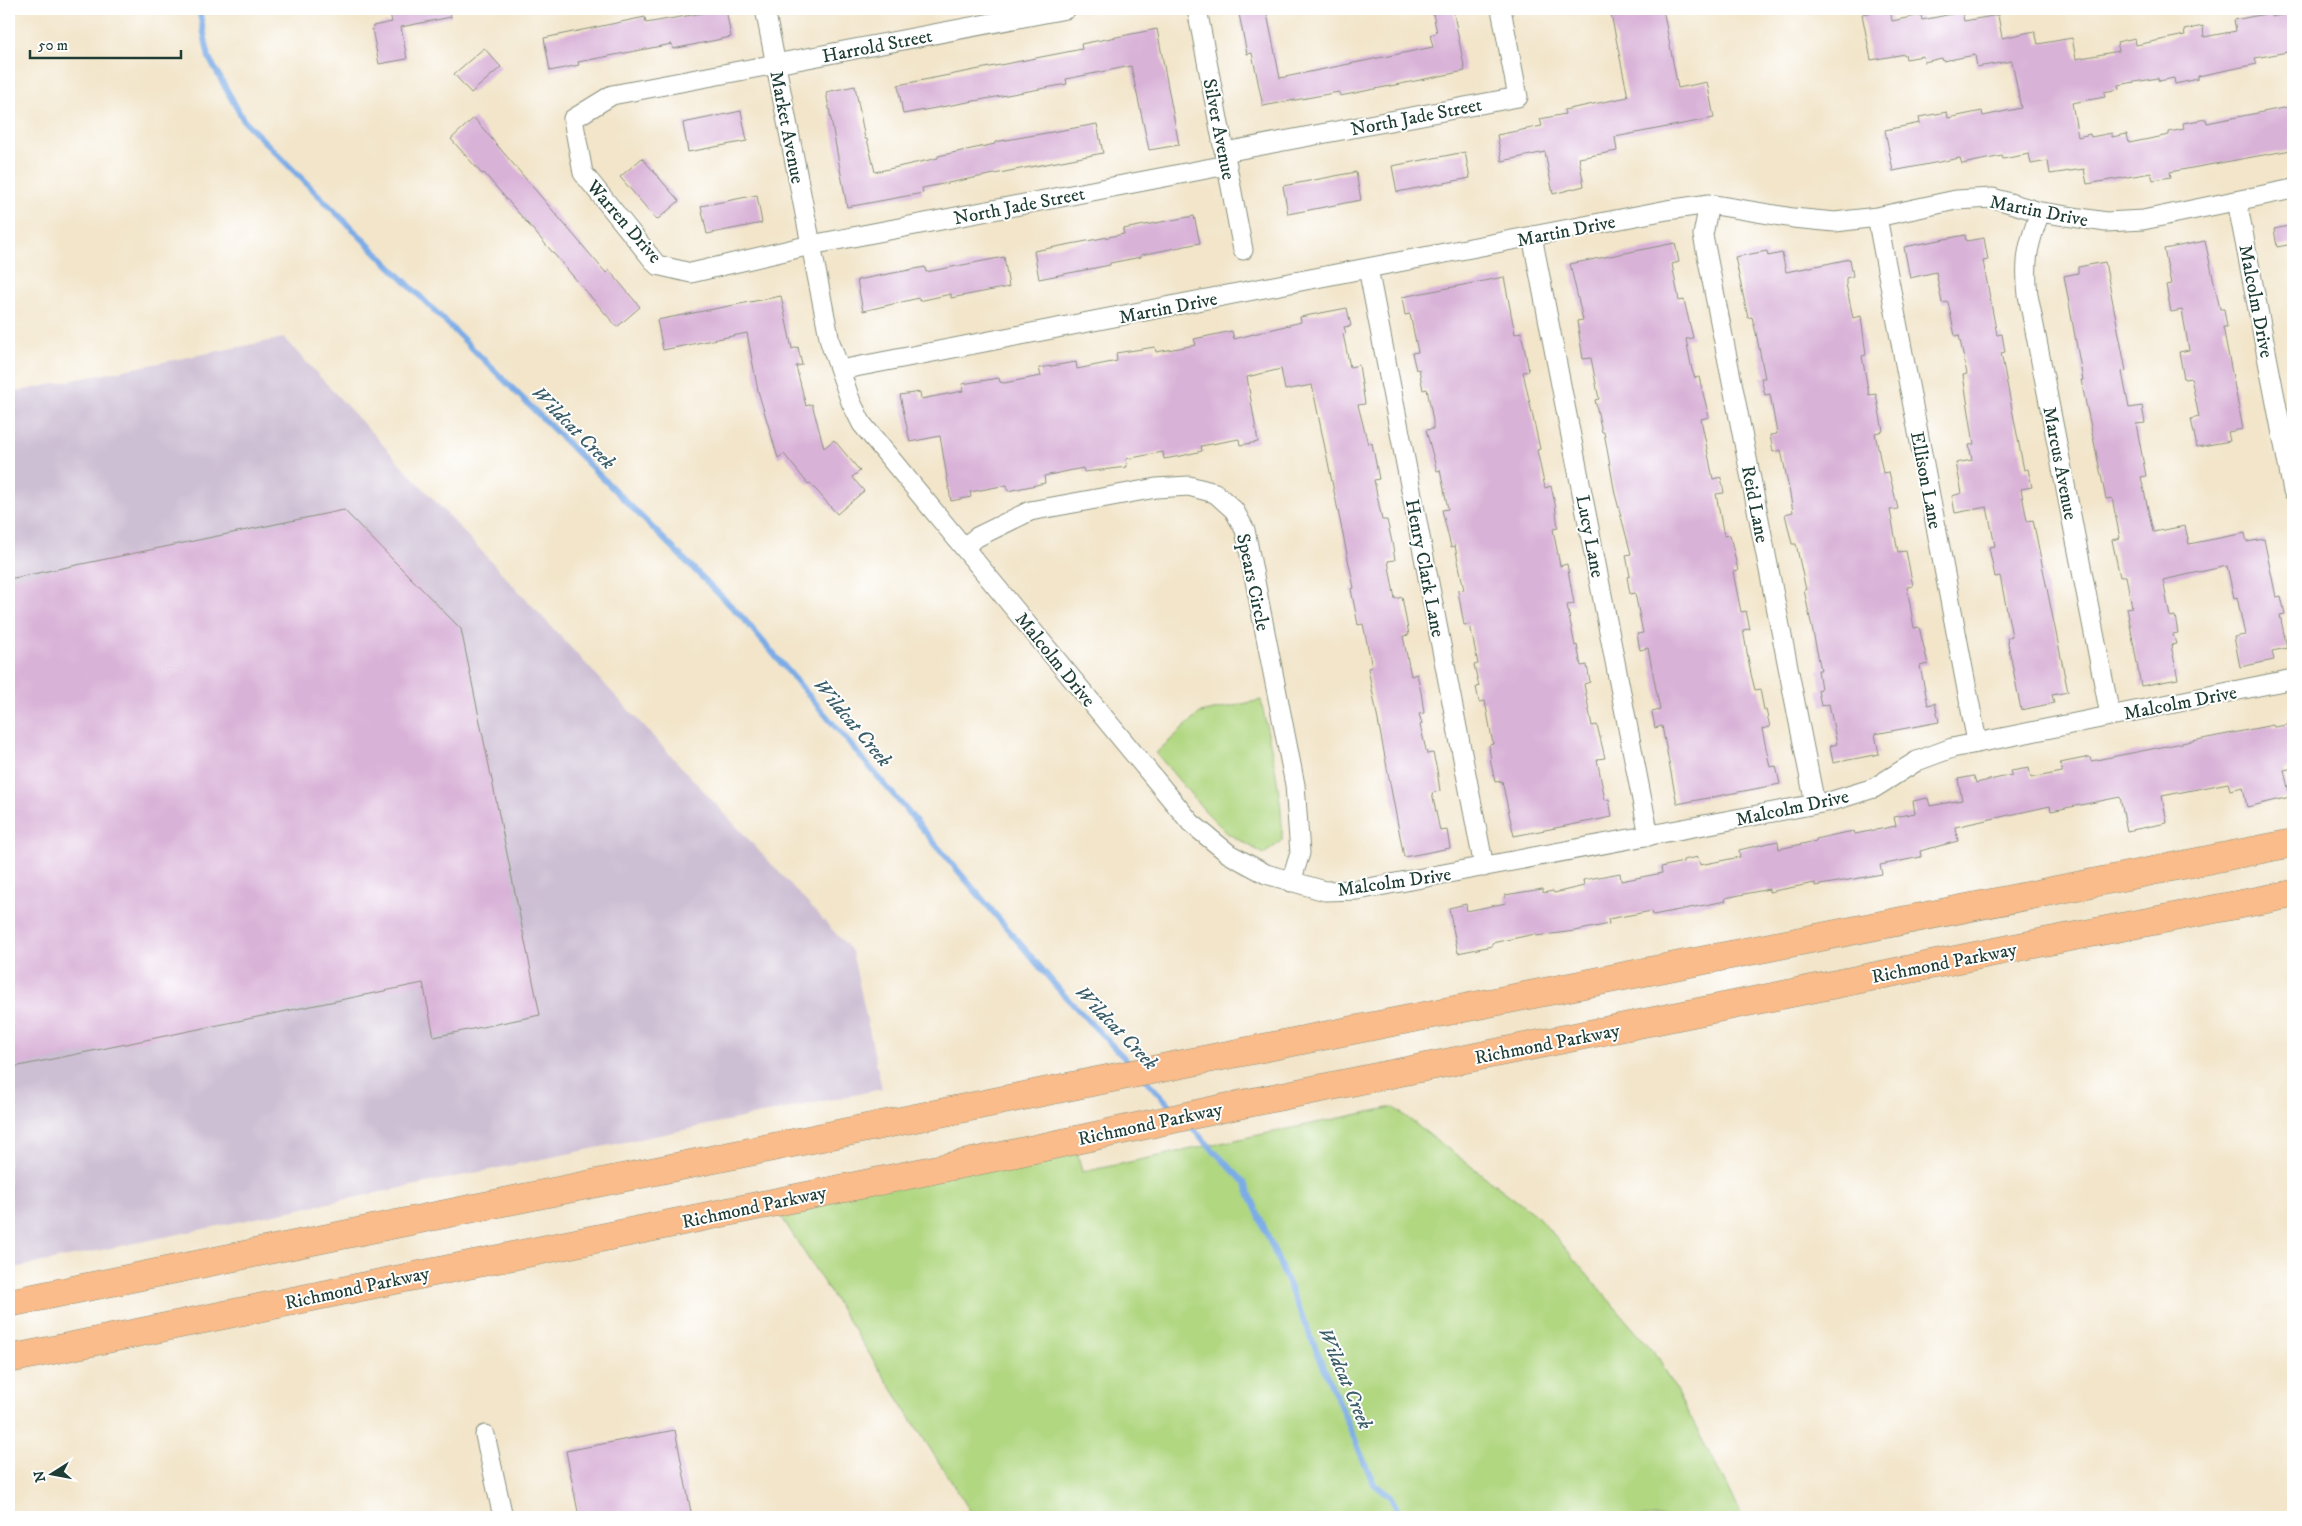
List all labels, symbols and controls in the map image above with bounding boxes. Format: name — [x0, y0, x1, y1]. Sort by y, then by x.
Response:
street label: Harrold Street — [820, 25, 934, 68]
scale bar — [30, 28, 181, 60]
text: 50 m — [38, 36, 68, 55]
street label: Market Avenue — [764, 69, 809, 186]
street label: Silver Avenue — [1197, 77, 1240, 182]
street label: North Jade Street — [1349, 93, 1484, 141]
street label: Warren Drive — [581, 175, 666, 268]
street label: North Jade Street — [952, 182, 1087, 230]
street label: Martin Drive — [1988, 191, 2090, 232]
street label: Martin Drive — [1515, 211, 1618, 252]
street label: Malcolm Drive — [2233, 243, 2278, 360]
street label: Martin Drive — [1117, 288, 1220, 329]
water label: Wildcat Creek — [526, 381, 621, 476]
street label: Marcus Avenue — [2037, 405, 2082, 522]
street label: Ellison Lane — [1905, 430, 1946, 531]
street label: Reid Lane — [1736, 464, 1773, 545]
street label: Lucy Lane — [1570, 493, 1609, 580]
street label: Henry Clark Lane — [1400, 497, 1449, 639]
street label: Spears Circle — [1231, 531, 1274, 633]
street label: Malcolm Drive — [1010, 608, 1100, 712]
water label: Wildcat Creek — [807, 673, 897, 773]
street label: Malcolm Drive — [2122, 681, 2239, 726]
street label: Malcolm Drive — [1734, 785, 1851, 832]
street label: Malcolm Drive — [1336, 863, 1453, 902]
street label: Richmond Parkway — [1870, 938, 2020, 989]
water label: Wildcat Creek — [1069, 980, 1163, 1076]
street label: Richmond Parkway — [1473, 1019, 1623, 1070]
street label: Richmond Parkway — [1076, 1098, 1226, 1151]
street label: Richmond Parkway — [680, 1181, 830, 1234]
street label: Richmond Parkway — [283, 1262, 433, 1315]
water label: Wildcat Creek — [1312, 1324, 1378, 1434]
north arrow — [28, 1448, 78, 1498]
text: N — [30, 1468, 50, 1484]

